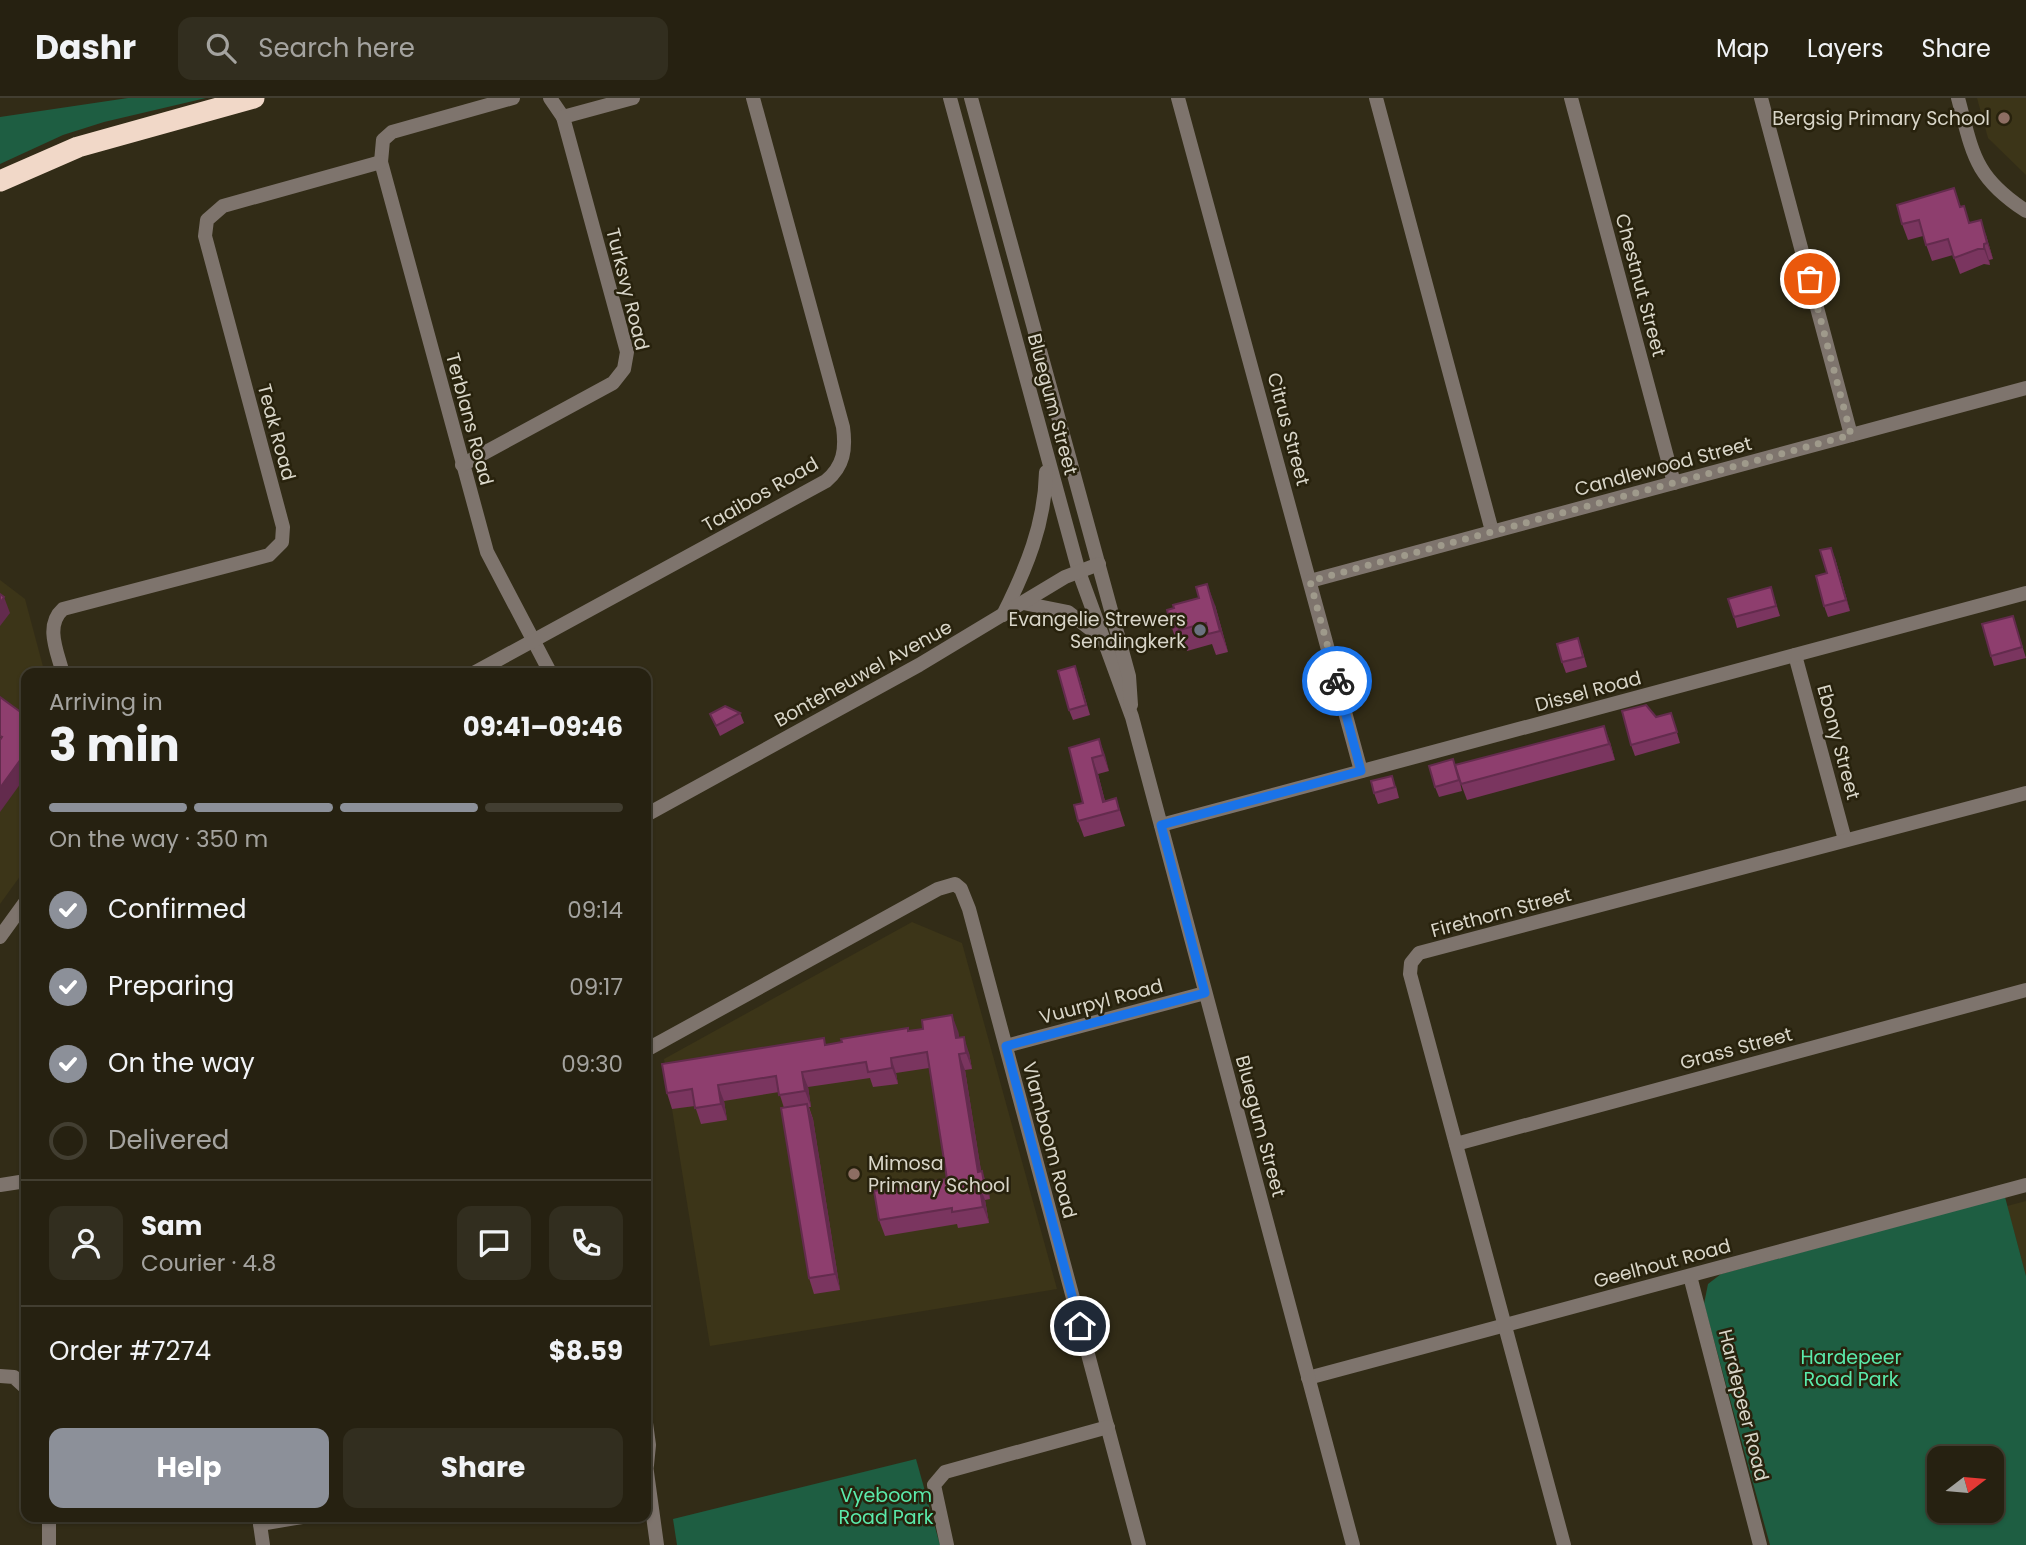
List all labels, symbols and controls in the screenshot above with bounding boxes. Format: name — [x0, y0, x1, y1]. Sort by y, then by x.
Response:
search box — [178, 17, 668, 80]
text: Dashr — [35, 24, 136, 71]
icon: search — [202, 29, 240, 67]
text: Search here — [258, 30, 415, 66]
text: Map — [1716, 32, 1769, 65]
text: Layers — [1807, 32, 1883, 65]
text: Share — [1921, 32, 1991, 65]
place label: Bergsig Primary School — [1772, 105, 1990, 132]
marker: Bergsig Primary School — [1996, 110, 2012, 126]
street label: Chestnut Street — [1608, 210, 1673, 360]
street label: Turksvy Road — [599, 225, 656, 353]
pin — [1780, 249, 1840, 309]
icon: bag — [1791, 260, 1829, 298]
street label: Bluegum Street — [1021, 330, 1084, 478]
street label: Terblans Road — [439, 350, 500, 488]
street label: Citrus Street — [1260, 370, 1317, 489]
street label: Teak Road — [251, 381, 302, 484]
street label: Candlewood Street — [1572, 430, 1755, 503]
street label: Taaibos Road — [697, 450, 823, 539]
place label: Evangelie Strewers Sendingkerk — [1008, 606, 1186, 655]
street label: Bonteheuwel Avenue — [770, 613, 957, 734]
marker: Evangelie Strewers Sendingkerk — [1192, 622, 1208, 638]
courier — [1302, 646, 1372, 716]
icon: bike — [1318, 662, 1356, 700]
street label: Dissel Road — [1532, 664, 1644, 719]
street label: Ebony Street — [1810, 681, 1867, 803]
text: Arriving in — [49, 686, 163, 718]
text: 09:41–09:46 — [463, 709, 623, 745]
text: 3 min — [49, 713, 180, 777]
text: On the way · 350 m — [49, 823, 268, 855]
street label: Firethorn Street — [1428, 881, 1574, 944]
icon: check — [49, 891, 87, 929]
text: Confirmed — [108, 891, 246, 927]
text: 09:14 — [567, 894, 623, 926]
icon: check — [49, 968, 87, 1006]
text: Preparing — [108, 968, 234, 1004]
text: 09:17 — [569, 971, 623, 1003]
street label: Vuurpyl Road — [1036, 972, 1166, 1031]
street label: Grass Street — [1677, 1021, 1795, 1076]
icon: check — [49, 1045, 87, 1083]
text: On the way — [108, 1045, 255, 1081]
text: 09:30 — [561, 1048, 623, 1080]
street label: Bluegum Street — [1229, 1052, 1292, 1200]
street label: Vlamboom Road — [1016, 1059, 1083, 1221]
text: Delivered — [108, 1122, 229, 1158]
place label: Mimosa Primary School — [868, 1150, 1010, 1199]
marker: Mimosa Primary School — [846, 1166, 862, 1182]
button: person — [49, 1206, 123, 1280]
button: chat — [457, 1206, 531, 1280]
button: phone — [549, 1206, 623, 1280]
text: Sam — [141, 1208, 202, 1244]
street label: Geelhout Road — [1591, 1232, 1734, 1295]
text: Courier · 4.8 — [141, 1247, 276, 1279]
pin — [1050, 1296, 1110, 1356]
icon: home — [1061, 1307, 1099, 1345]
street label: Hardepeer Road — [1712, 1326, 1775, 1484]
text: Order #7274 — [49, 1333, 211, 1369]
text: $8.59 — [549, 1333, 623, 1369]
park label: Hardepeer Road Park — [1800, 1344, 1902, 1393]
button: Help — [49, 1428, 329, 1508]
button: Share — [343, 1428, 623, 1508]
north arrow — [1927, 1446, 2004, 1522]
map controls — [1927, 1446, 2004, 1523]
park label: Vyeboom Road Park — [838, 1482, 934, 1531]

